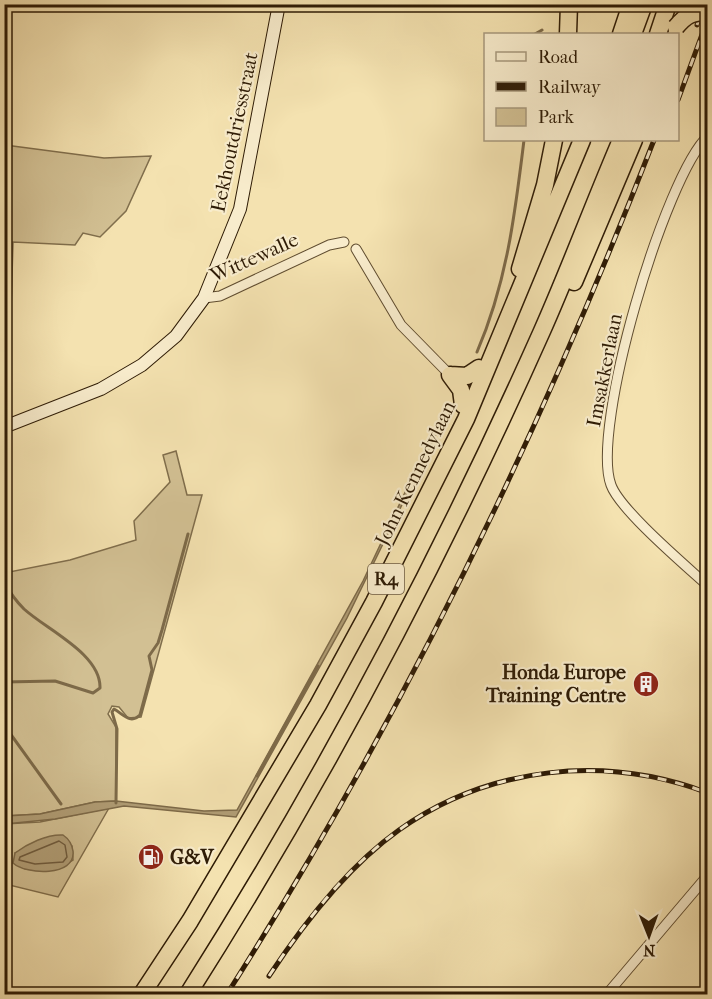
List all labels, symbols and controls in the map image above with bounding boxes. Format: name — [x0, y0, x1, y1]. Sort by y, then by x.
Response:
legend — [484, 33, 679, 141]
text: Road — [538, 47, 578, 68]
street label: Eekhoutdriesstraat — [206, 50, 263, 214]
text: Railway — [538, 77, 602, 98]
text: Park — [538, 107, 575, 128]
street label: Wittewalle — [206, 228, 302, 287]
street label: Imsakkerlaan — [582, 311, 627, 429]
street label: John Kennedylaan — [370, 397, 461, 551]
road number: R4 — [368, 564, 404, 594]
place label: Honda Europe Training Centre — [485, 661, 626, 707]
building icon: Honda Europe Training Centre — [631, 669, 661, 699]
fuel station icon: G&V — [136, 842, 166, 872]
place label: G&V — [170, 846, 215, 869]
north arrow — [619, 906, 679, 966]
text: N — [642, 941, 655, 960]

